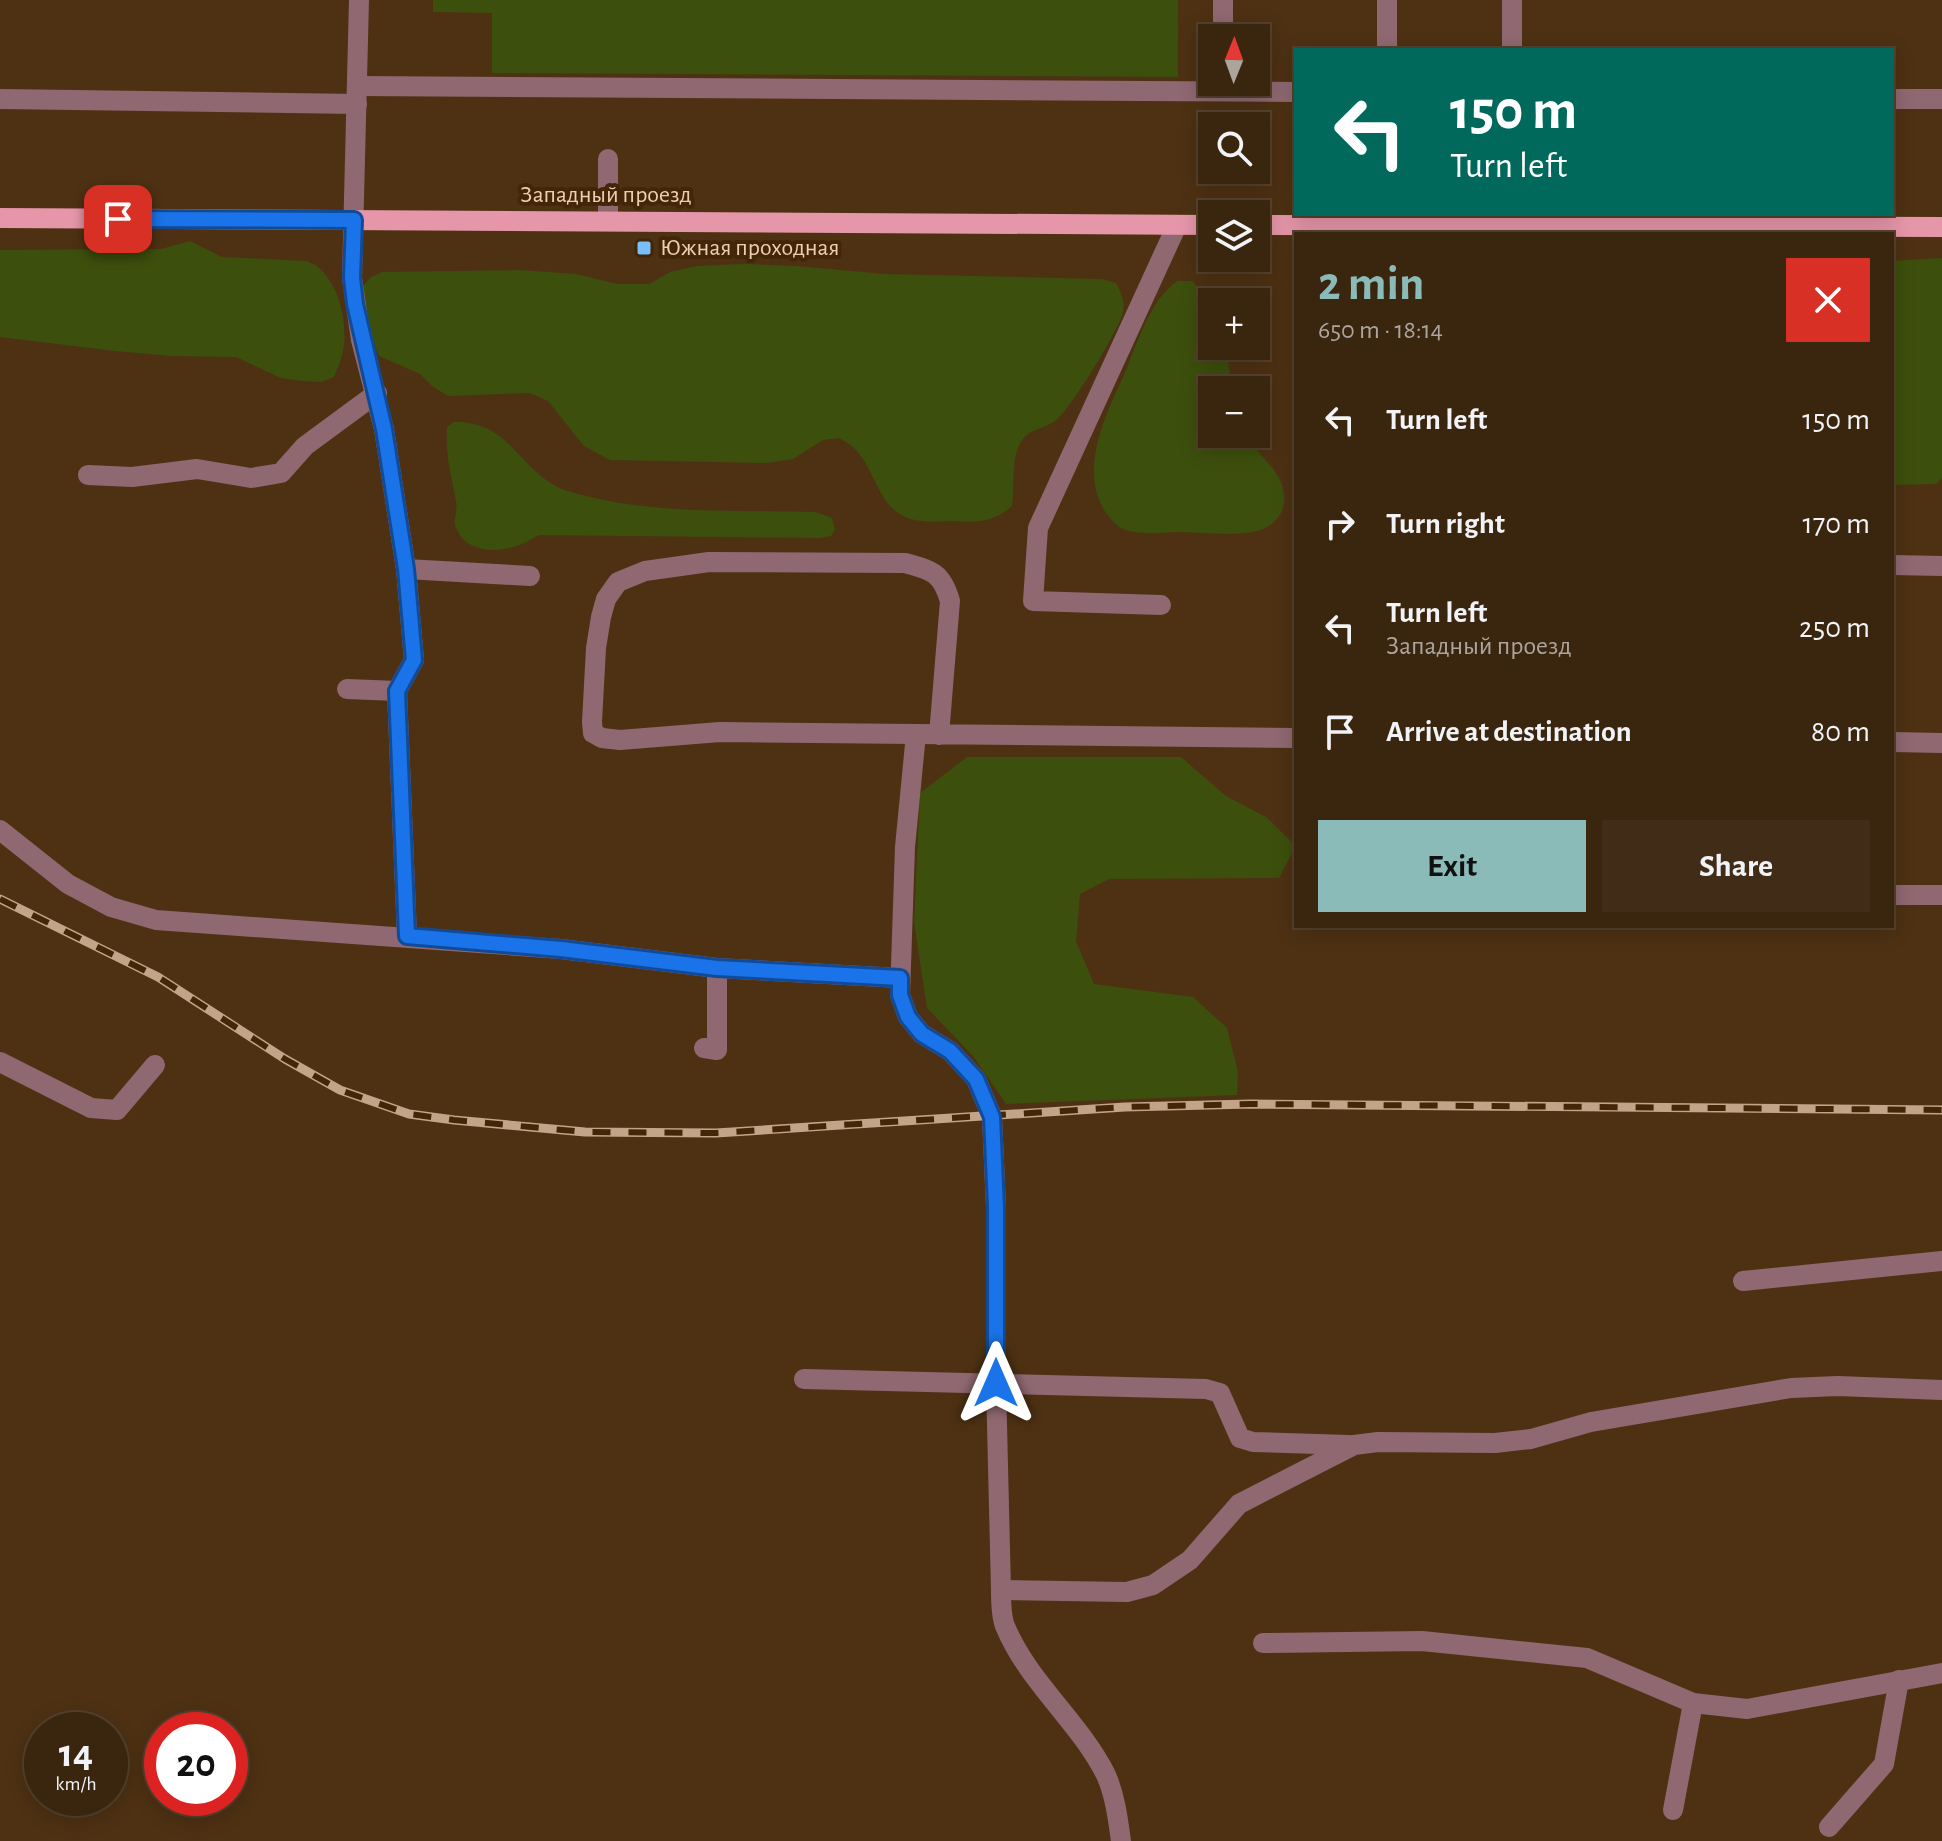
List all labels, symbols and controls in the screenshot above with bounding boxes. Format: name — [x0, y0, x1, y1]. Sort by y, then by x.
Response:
north arrow — [1198, 24, 1270, 96]
map controls — [1198, 24, 1270, 448]
icon: left — [1318, 80, 1422, 184]
text: 150 m — [1450, 83, 1577, 139]
button: search — [1198, 112, 1270, 184]
text: Turn left — [1450, 148, 1567, 184]
street label: Западный проезд — [520, 183, 692, 207]
pin — [84, 185, 152, 253]
icon: arrive — [96, 197, 140, 241]
button: layers — [1198, 200, 1270, 272]
place label: Южная проходная — [660, 236, 840, 260]
marker: Южная проходная — [635, 239, 653, 257]
button: close — [1786, 258, 1870, 342]
text: 2 min — [1318, 261, 1425, 309]
button: + — [1198, 288, 1270, 360]
text: 650 m · 18:14 — [1318, 317, 1443, 343]
button: − — [1198, 376, 1270, 448]
icon: left — [1318, 398, 1362, 442]
text: Turn left — [1386, 405, 1487, 435]
text: 150 m — [1802, 405, 1870, 435]
icon: right — [1318, 502, 1362, 546]
text: Turn right — [1386, 509, 1505, 539]
text: 170 m — [1802, 509, 1870, 539]
text: Turn left — [1386, 598, 1487, 628]
icon: left — [1318, 606, 1362, 650]
text: 250 m — [1799, 613, 1870, 643]
text: Западный проезд — [1386, 633, 1572, 659]
icon: arrive — [1318, 710, 1362, 754]
text: Arrive at destination — [1386, 717, 1632, 747]
text: 80 m — [1811, 717, 1870, 747]
button: Exit — [1318, 820, 1586, 912]
button: Share — [1602, 820, 1870, 912]
position arrow — [954, 1341, 1038, 1425]
speed limit sign: 20 — [144, 1712, 248, 1816]
text: 14 — [59, 1734, 93, 1774]
text: km/h — [55, 1774, 97, 1794]

